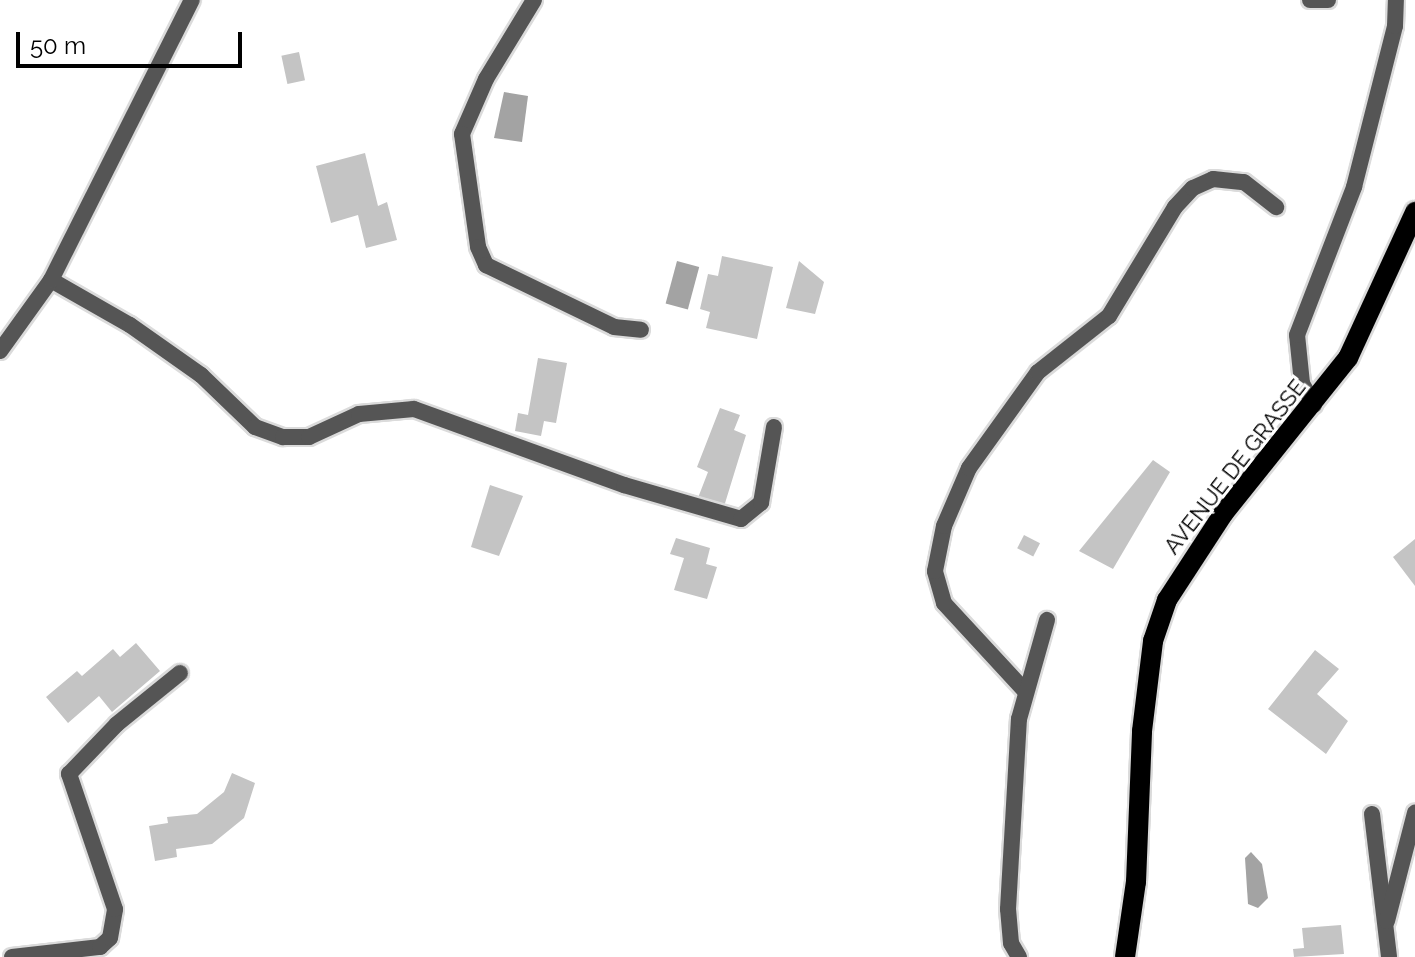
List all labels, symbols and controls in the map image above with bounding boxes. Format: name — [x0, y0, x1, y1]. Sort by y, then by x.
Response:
scale bar — [20, 16, 246, 66]
text: 50 m — [30, 31, 86, 60]
street label: AVENUE DE GRASSE — [1159, 375, 1311, 559]

